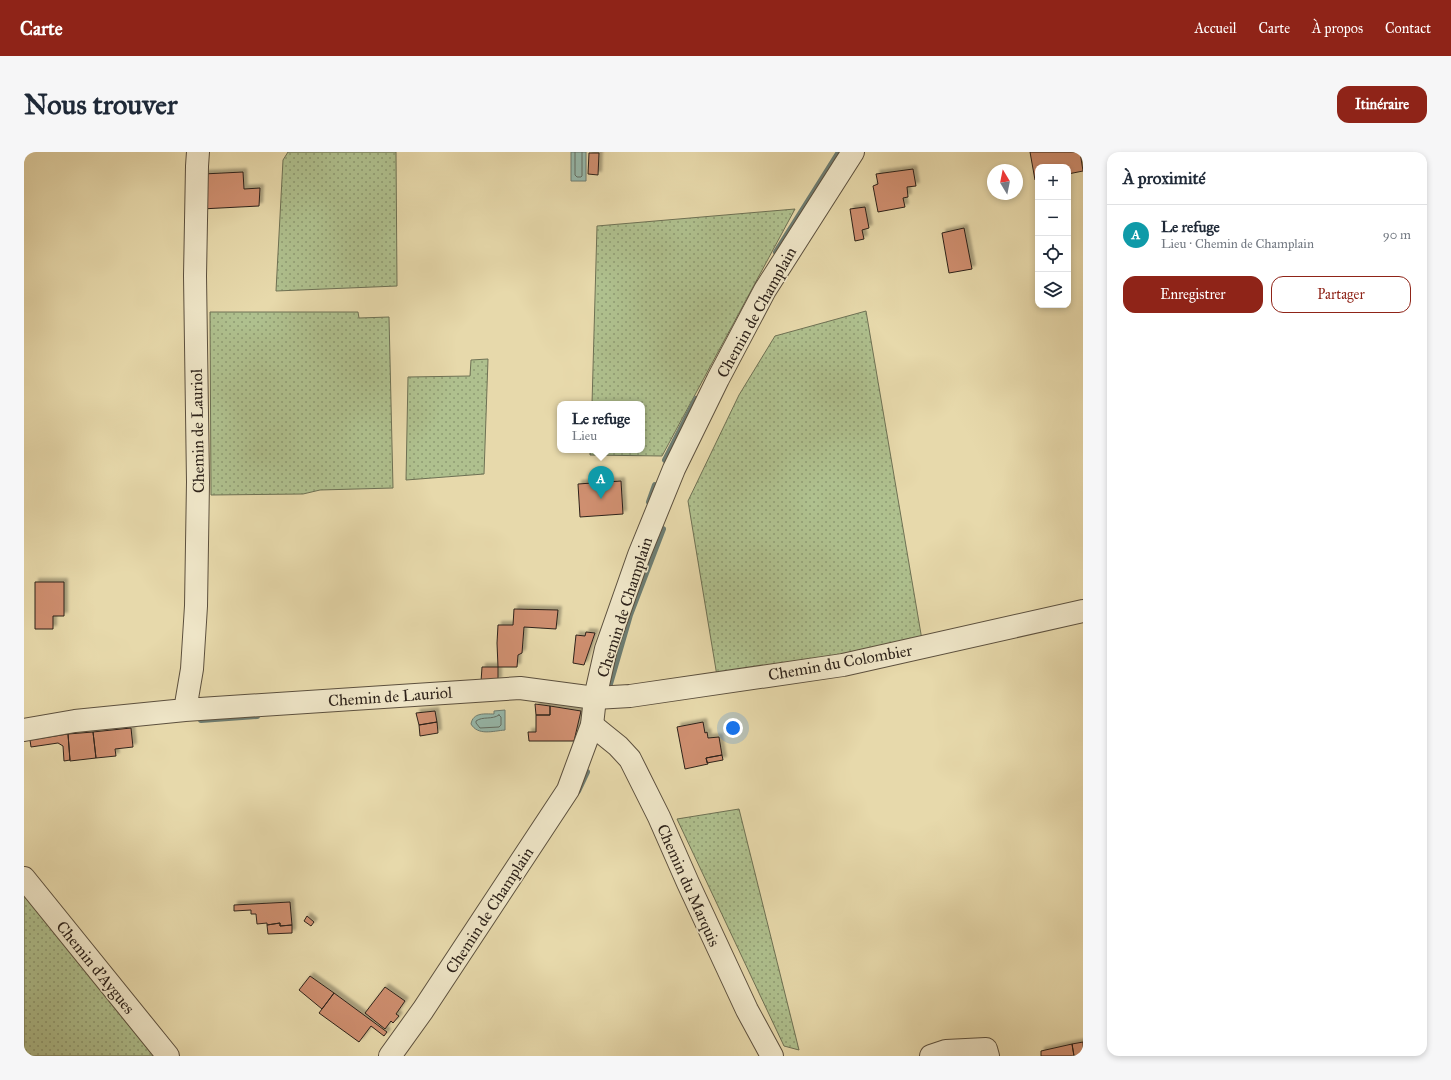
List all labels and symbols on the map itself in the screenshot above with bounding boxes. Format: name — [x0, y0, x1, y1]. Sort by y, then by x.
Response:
north arrow — [987, 164, 1023, 200]
street label: Chemin de Champlain — [713, 243, 800, 381]
street label: Chemin de Lauriol — [187, 368, 208, 493]
pin: A — [588, 466, 614, 499]
street label: Chemin de Champlain — [593, 534, 656, 680]
street label: Chemin du Colombier — [767, 640, 914, 685]
street label: Chemin de Lauriol — [327, 683, 453, 710]
your location — [723, 718, 743, 738]
street label: Chemin du Marquis — [652, 821, 724, 950]
street label: Chemin de Champlain — [442, 843, 537, 977]
street label: Chemin d'Aygues — [52, 917, 139, 1018]

